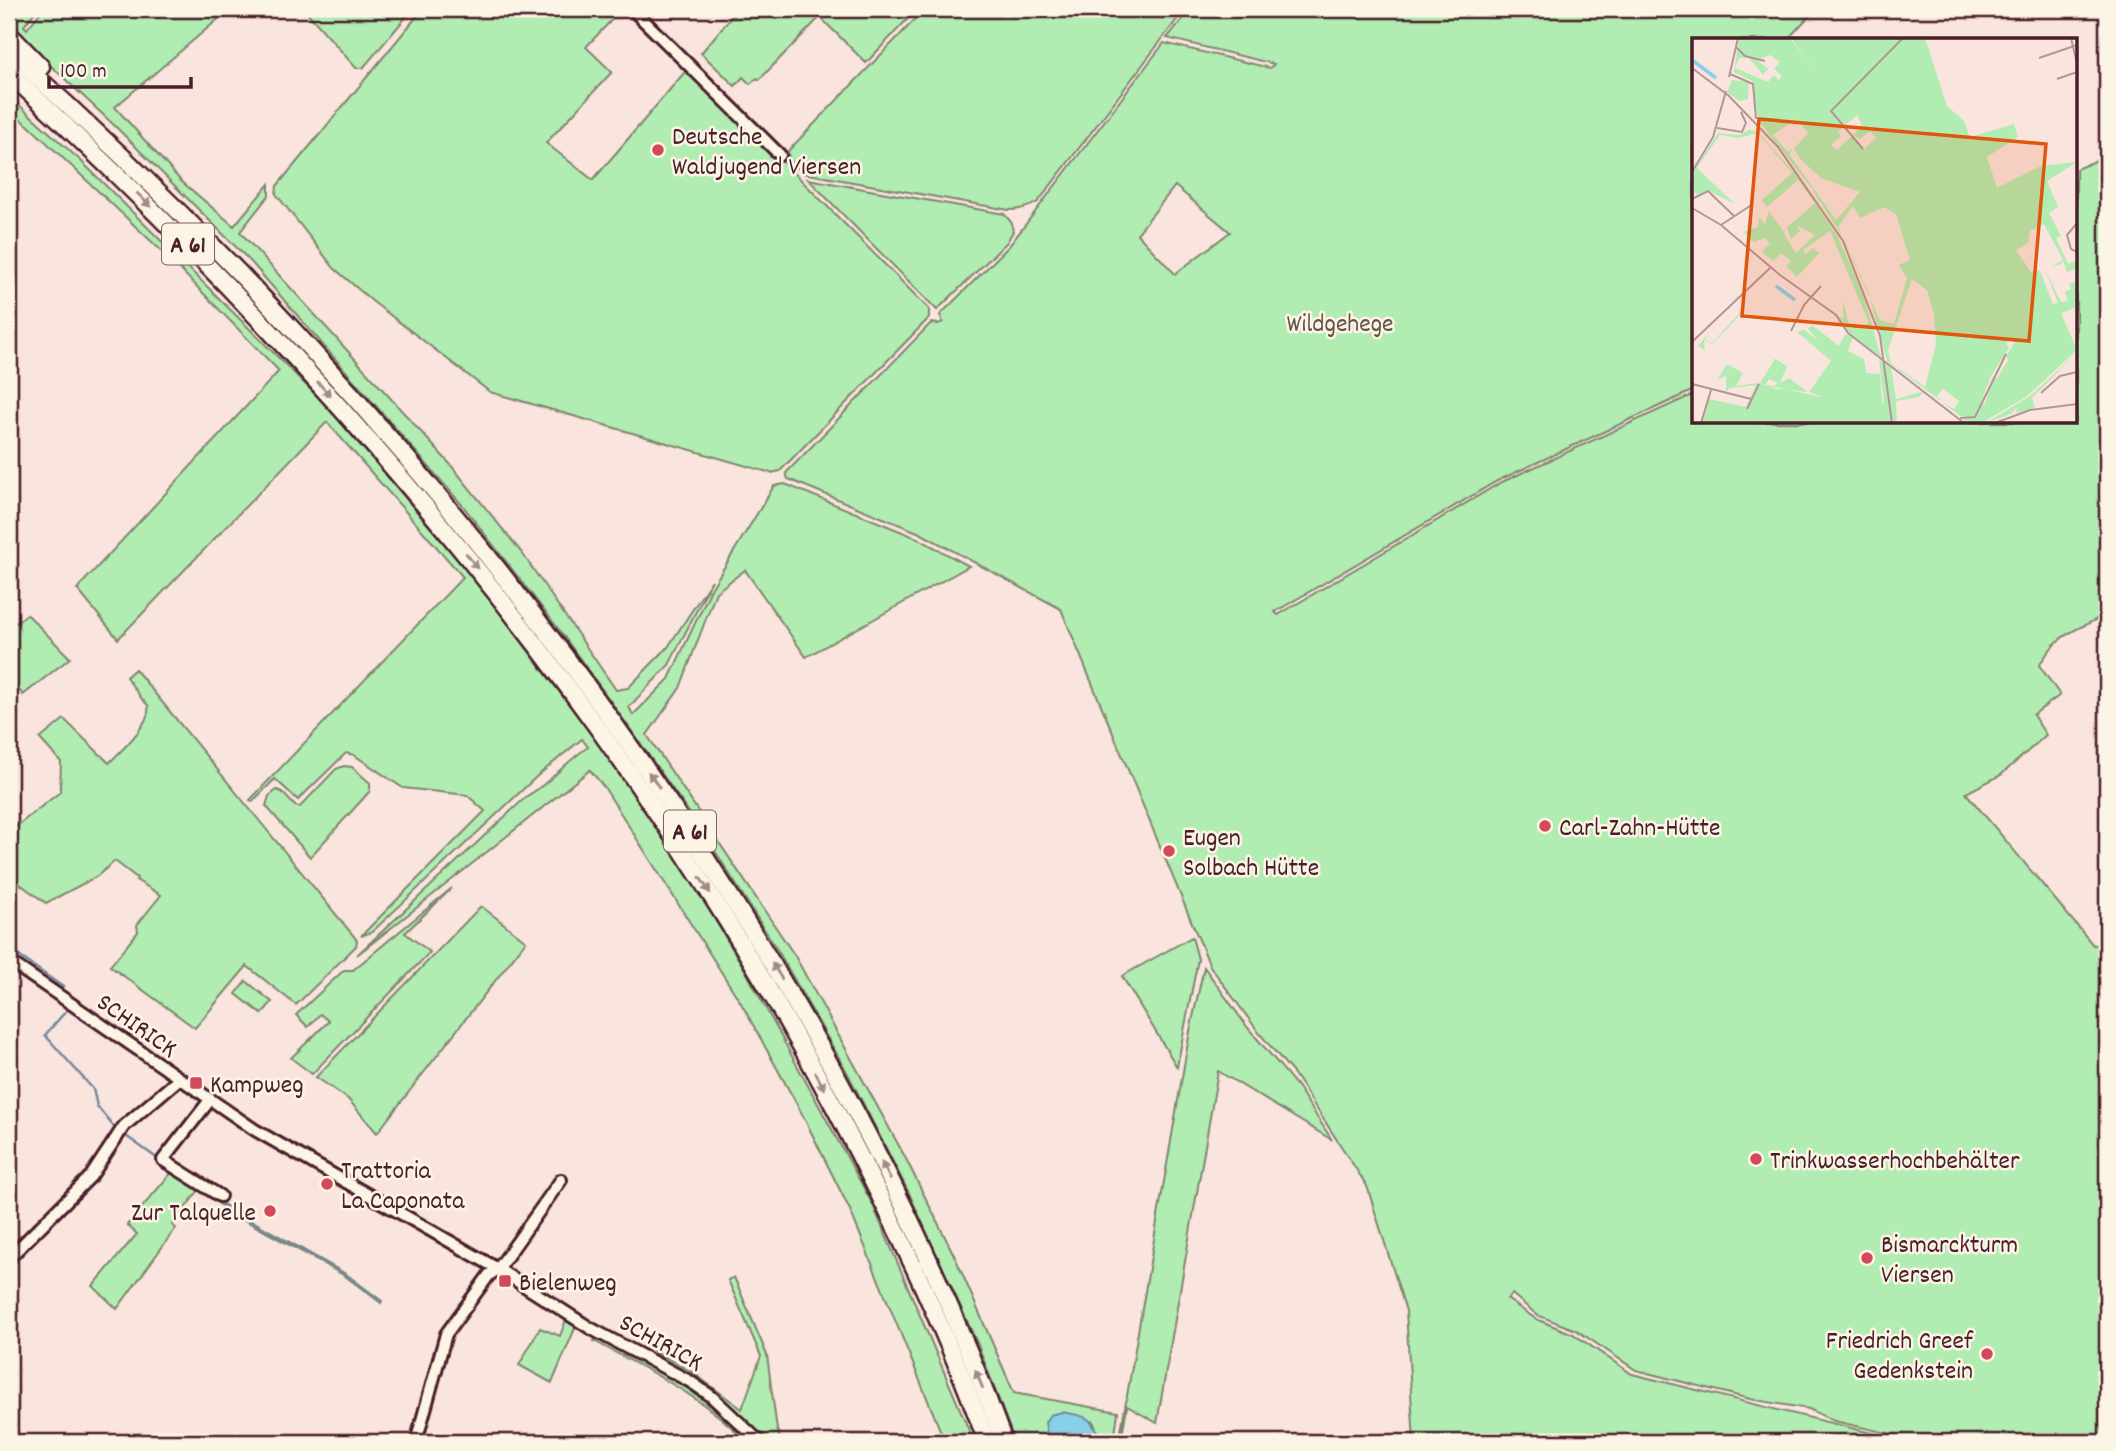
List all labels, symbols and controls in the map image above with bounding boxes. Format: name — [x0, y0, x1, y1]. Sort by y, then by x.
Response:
inset map — [1692, 38, 2078, 424]
scale bar — [49, 46, 191, 90]
text: 100 m — [60, 58, 107, 88]
place label: Deutsche Waldjugend Viersen — [672, 120, 861, 187]
marker: Deutsche Waldjugend Viersen — [650, 142, 666, 158]
one-way arrow — [136, 192, 153, 209]
road number: A 61 — [162, 224, 214, 264]
park label: Wildgehege — [1286, 307, 1394, 344]
one-way arrow — [316, 380, 332, 398]
one-way arrow — [464, 552, 479, 570]
one-way arrow — [647, 771, 661, 789]
road number: A 61 — [664, 810, 716, 852]
place label: Carl-Zahn-Hütte — [1559, 811, 1720, 848]
marker: Carl-Zahn-Hütte — [1537, 818, 1553, 834]
place label: Eugen Solbach Hütte — [1183, 821, 1319, 888]
marker: Eugen Solbach Hütte — [1161, 843, 1177, 859]
one-way arrow — [699, 875, 712, 894]
one-way arrow — [771, 962, 783, 981]
street label: SCHIRICK — [88, 986, 184, 1068]
place label: Kampweg — [210, 1068, 304, 1105]
one-way arrow — [815, 1071, 826, 1091]
marker: Kampweg — [188, 1075, 204, 1091]
place label: Trinkwasserhochbehälter — [1770, 1144, 2020, 1181]
marker: Trinkwasserhochbehälter — [1748, 1151, 1764, 1167]
place label: Trattoria La Caponata — [341, 1154, 465, 1221]
one-way arrow — [881, 1161, 892, 1181]
marker: Trattoria La Caponata — [319, 1176, 335, 1192]
place label: Zur Talquelle — [131, 1196, 256, 1233]
marker: Zur Talquelle — [262, 1203, 278, 1219]
place label: Bismarckturm Viersen — [1881, 1228, 2018, 1295]
marker: Bismarckturm Viersen — [1859, 1250, 1875, 1266]
place label: Bielenweg — [519, 1266, 617, 1303]
marker: Bielenweg — [497, 1273, 513, 1289]
street label: SCHIRICK — [611, 1306, 709, 1382]
place label: Friedrich Greef Gedenkstein — [1826, 1324, 1974, 1391]
marker: Friedrich Greef Gedenkstein — [1979, 1346, 1995, 1362]
one-way arrow — [973, 1368, 984, 1389]

